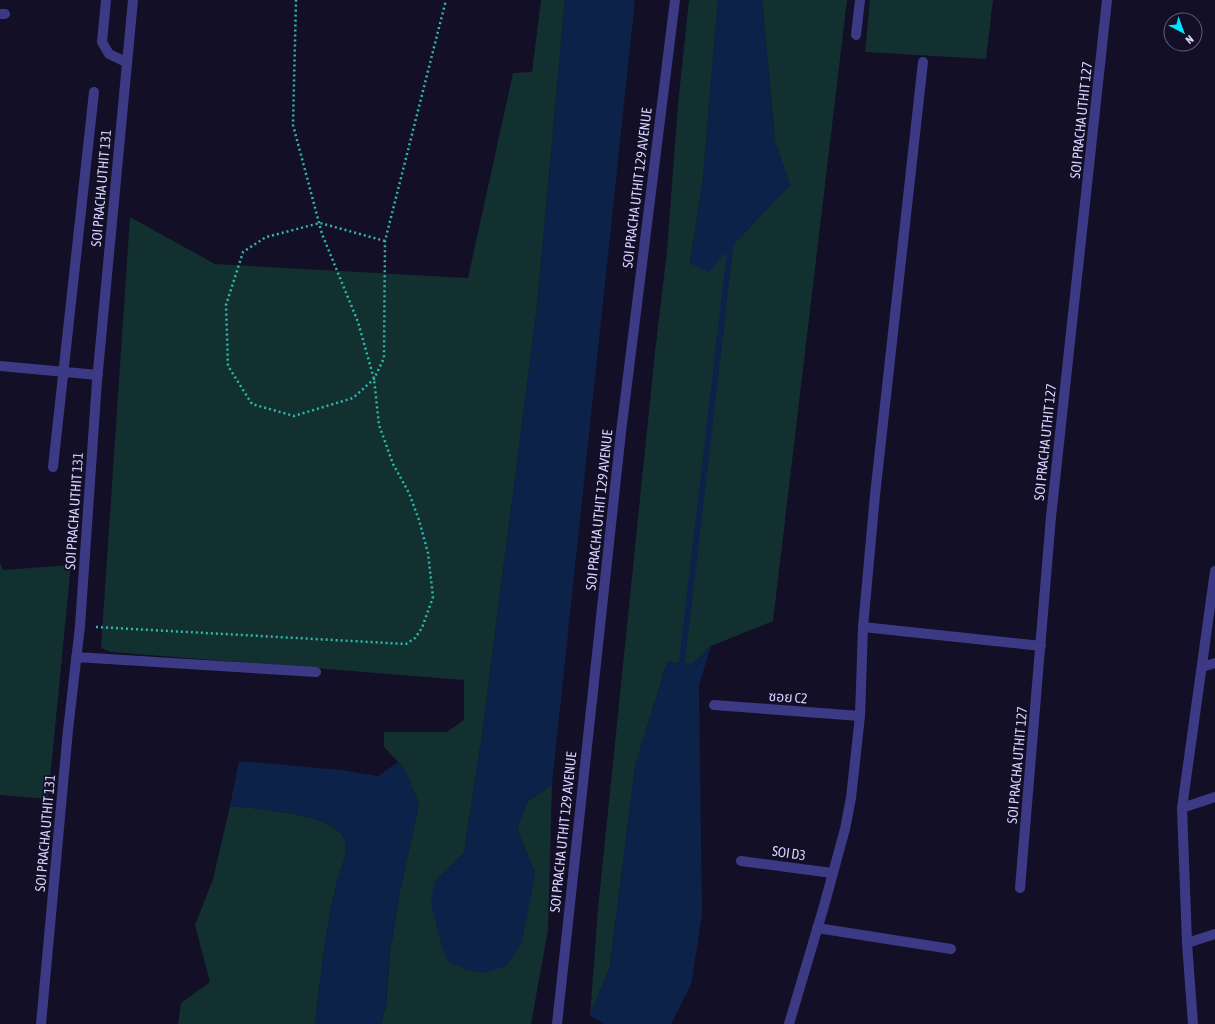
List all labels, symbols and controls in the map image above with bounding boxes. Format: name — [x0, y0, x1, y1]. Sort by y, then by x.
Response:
north arrow — [1163, 12, 1203, 52]
text: N — [1183, 33, 1196, 46]
street label: SOI PRACHA UTHIT 127 — [1067, 61, 1095, 179]
street label: SOI PRACHA UTHIT 129 AVENUE — [619, 107, 655, 269]
street label: SOI PRACHA UTHIT 131 — [88, 129, 114, 247]
street label: SOI PRACHA UTHIT 127 — [1031, 383, 1059, 501]
street label: SOI PRACHA UTHIT 129 AVENUE — [583, 429, 615, 591]
street label: SOI PRACHA UTHIT 131 — [62, 452, 86, 570]
street label: ซอย C2 — [768, 688, 808, 706]
street label: SOI PRACHA UTHIT 127 — [1004, 706, 1030, 824]
street label: SOI PRACHA UTHIT 129 AVENUE — [547, 751, 579, 913]
street label: SOI PRACHA UTHIT 131 — [32, 774, 58, 892]
street label: SOI D3 — [771, 843, 807, 863]

